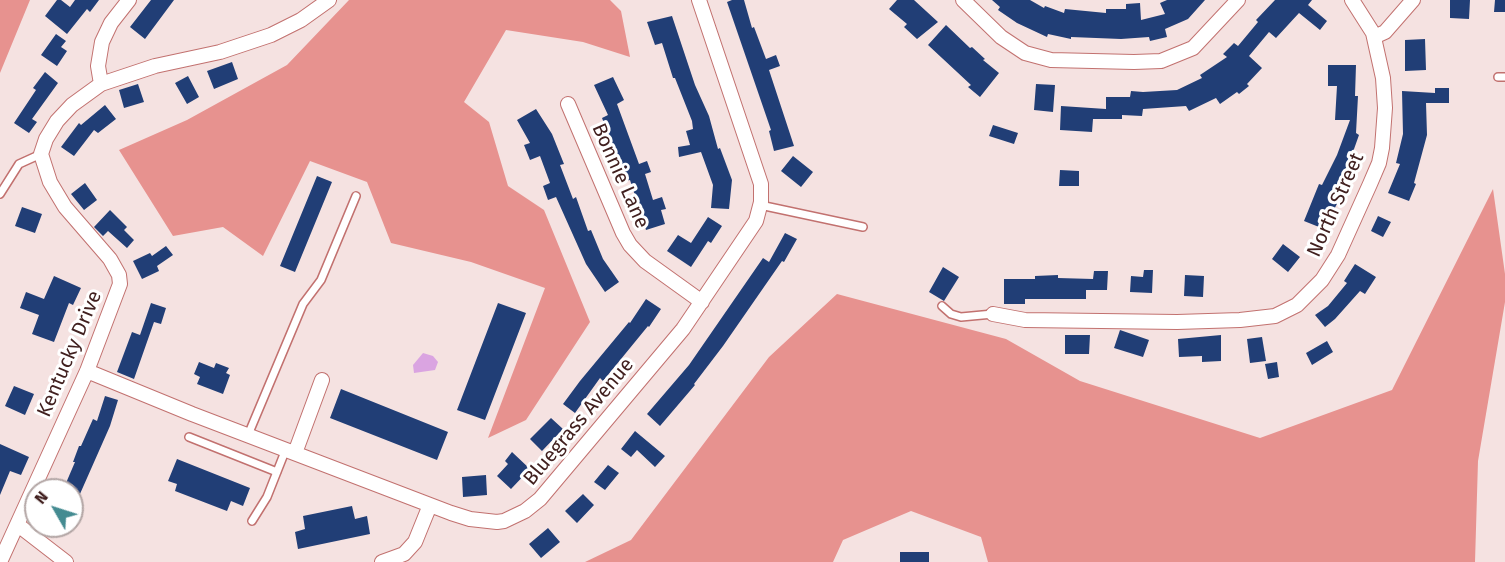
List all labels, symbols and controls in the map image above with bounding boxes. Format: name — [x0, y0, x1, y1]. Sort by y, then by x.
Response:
street label: Bonnie Lane — [586, 120, 654, 232]
street label: North Street — [1302, 149, 1370, 261]
street label: Kentucky Drive — [33, 287, 107, 421]
street label: Bluegrass Avenue — [519, 353, 639, 491]
north arrow — [24, 478, 84, 538]
text: N — [30, 488, 52, 508]

